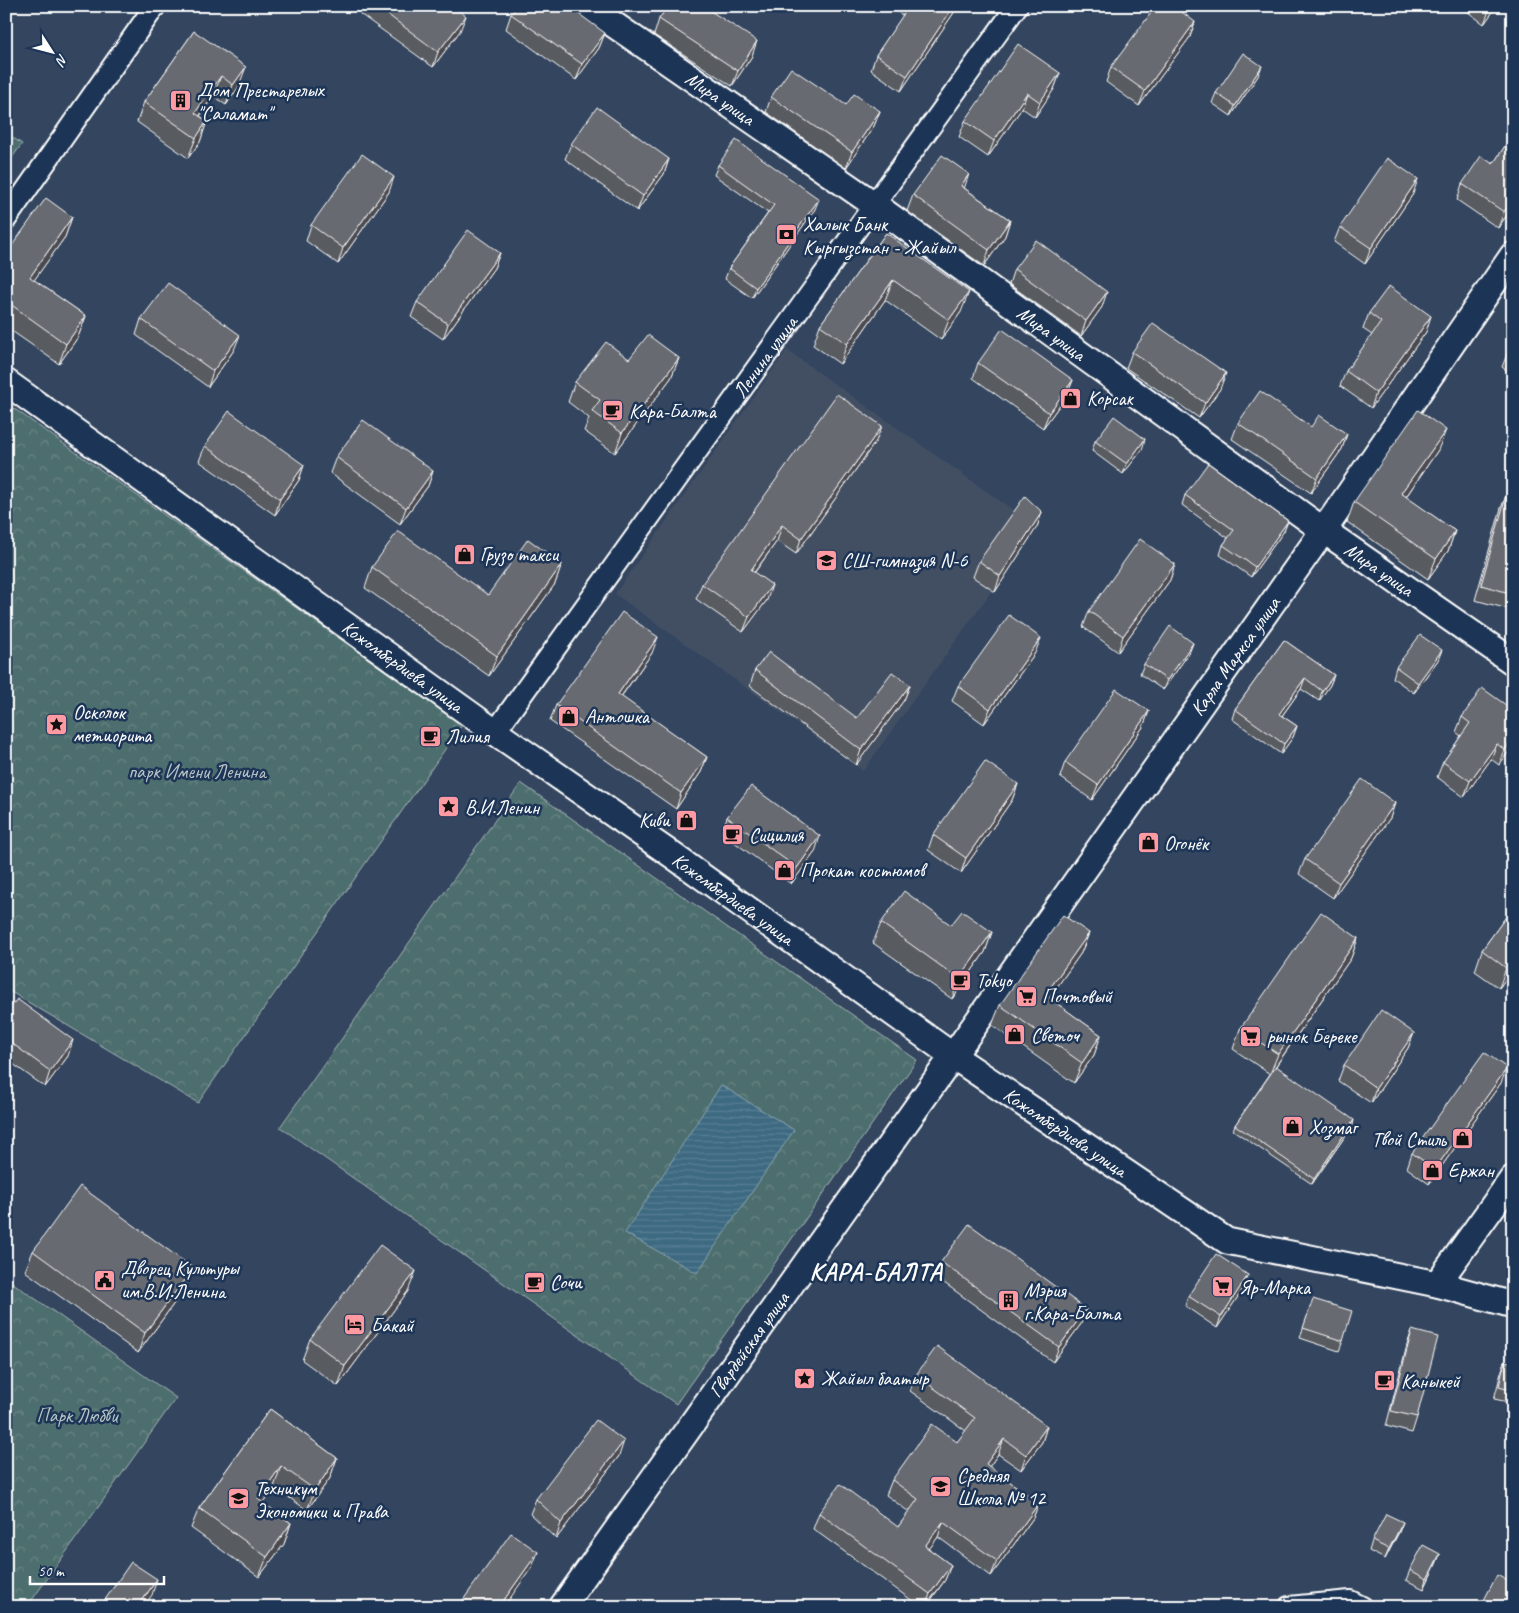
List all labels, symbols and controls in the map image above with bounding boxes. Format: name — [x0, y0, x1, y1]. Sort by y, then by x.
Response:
north arrow — [28, 28, 78, 78]
text: N — [51, 51, 72, 70]
street label: Мира улица — [681, 66, 761, 132]
place label: Дом Престарелых "Саламат" — [197, 78, 326, 126]
building icon: Дом Престарелых "Саламат" — [169, 89, 193, 113]
place label: Халык Банк Кыргызстан - Жайыл — [803, 212, 957, 261]
bank icon: Халык Банк Кыргызстан - Жайыл — [775, 223, 799, 247]
street label: Мира улица — [1012, 300, 1092, 368]
street label: Ленина улица — [727, 310, 804, 403]
shop icon: Корсак — [1059, 386, 1083, 410]
place label: Корсак — [1087, 386, 1135, 411]
cafe icon: Кара-Балта — [601, 399, 625, 423]
place label: Кара-Балта — [629, 399, 718, 424]
street label: Мира улица — [1340, 537, 1420, 603]
shop icon: Грузо такси — [452, 542, 476, 566]
place label: Грузо такси — [480, 542, 560, 567]
school or university icon: СШ-гимназия N-6 — [814, 548, 838, 572]
place label: СШ-гимназия N-6 — [842, 548, 968, 574]
street label: Карла Маркса улица — [1185, 591, 1287, 721]
street label: Кожомбердиева улица — [337, 615, 470, 719]
place label: Осколок метиорита — [73, 700, 153, 748]
shop icon: Антошка — [557, 704, 581, 728]
place label: Антошка — [585, 704, 651, 729]
place icon: Осколок метиорита — [45, 712, 69, 736]
cafe icon: Лилия — [418, 724, 442, 748]
place label: Лилия — [446, 724, 491, 749]
park label: парк Имени Ленина — [128, 759, 268, 784]
place icon: В.И.Ленин — [437, 795, 461, 819]
place label: В.И.Ленин — [465, 795, 541, 820]
place label: Киви — [639, 808, 671, 833]
shop icon: Киви — [674, 808, 698, 832]
cafe icon: Сицилия — [721, 823, 745, 847]
place label: Сицилия — [749, 823, 804, 848]
shop icon: Огонёк — [1136, 831, 1160, 855]
place label: Огонёк — [1164, 831, 1210, 856]
street label: Кожомбердиева улица — [667, 847, 800, 952]
shop icon: Прокат костюмов — [772, 858, 796, 882]
place label: Прокат костюмов — [800, 858, 928, 883]
cafe icon: Tokyo — [948, 968, 972, 992]
place label: Tokyo — [976, 968, 1014, 993]
supermarket icon: Почтовый — [1014, 984, 1038, 1008]
place label: Почтовый — [1042, 984, 1114, 1009]
shop icon: Светоч — [1003, 1023, 1027, 1047]
place label: Светоч — [1031, 1023, 1081, 1048]
supermarket icon: рынок Береке — [1239, 1024, 1263, 1048]
place label: рынок Береке — [1267, 1024, 1358, 1049]
street label: Кожомбердиева улица — [999, 1082, 1133, 1184]
shop icon: Хозмаг — [1281, 1115, 1305, 1139]
place label: Хозмаг — [1309, 1115, 1359, 1141]
place label: Твой Стиль — [1372, 1127, 1448, 1152]
shop icon: Твой Стиль — [1450, 1127, 1474, 1151]
shop icon: Ержан — [1420, 1158, 1444, 1182]
place label: Ержан — [1448, 1158, 1495, 1183]
place label: Дворец Культуры им.В.И.Ленина — [121, 1256, 240, 1304]
district label: КАРА-БАЛТА — [809, 1256, 944, 1288]
public building icon: Дворец Культуры им.В.И.Ленина — [93, 1268, 117, 1292]
cafe icon: Сочи — [522, 1270, 546, 1294]
place label: Сочи — [550, 1270, 583, 1295]
supermarket icon: Яр-Марка — [1211, 1275, 1235, 1299]
place label: Яр-Марка — [1239, 1275, 1312, 1300]
place label: Мэрия г.Кара-Балта — [1024, 1278, 1122, 1326]
street label: Гвардейская улица — [703, 1285, 796, 1402]
building icon: Мэрия г.Кара-Балта — [996, 1289, 1020, 1313]
hotel icon: Бакай — [343, 1313, 367, 1337]
place label: Бакай — [371, 1313, 415, 1338]
place icon: Жайыл баатыр — [793, 1366, 817, 1390]
place label: Жайыл баатыр — [821, 1366, 930, 1391]
cafe icon: Каныкей — [1373, 1369, 1397, 1393]
place label: Каныкей — [1401, 1369, 1462, 1394]
park label: Парк Любви — [37, 1403, 119, 1428]
place label: Средняя Школа № 12 — [957, 1463, 1047, 1511]
school or university icon: Средняя Школа № 12 — [929, 1475, 953, 1499]
place label: Техникум Экономики и Права — [255, 1476, 389, 1524]
school or university icon: Техникум Экономики и Права — [227, 1487, 251, 1511]
scale bar — [30, 1553, 164, 1585]
text: 50 m — [38, 1562, 65, 1581]

